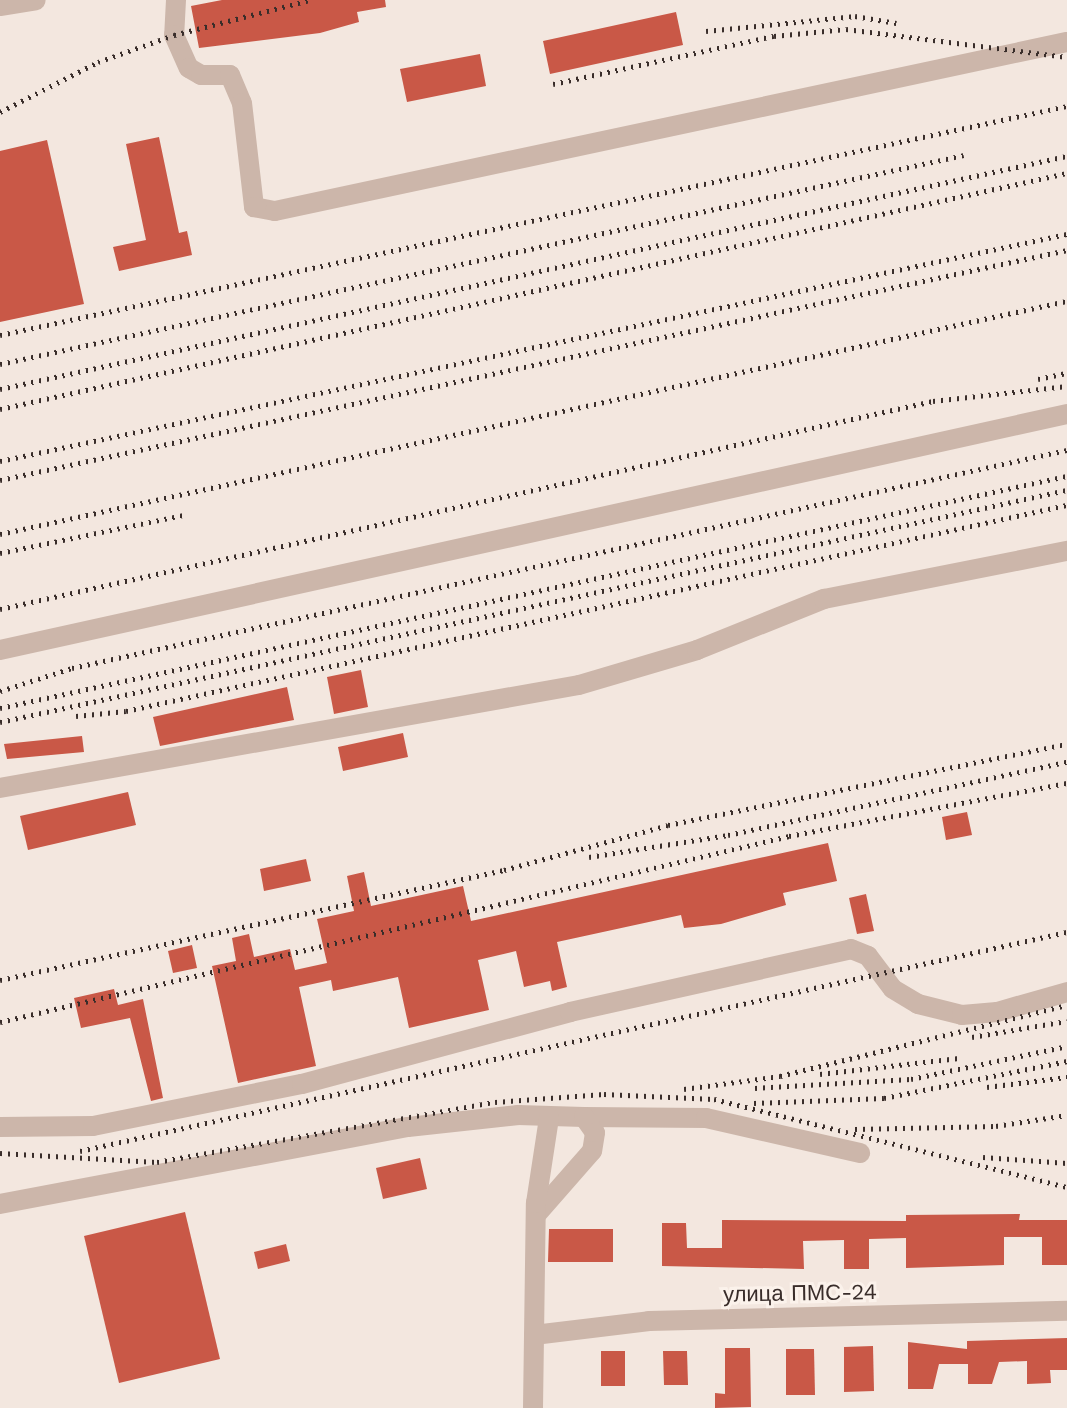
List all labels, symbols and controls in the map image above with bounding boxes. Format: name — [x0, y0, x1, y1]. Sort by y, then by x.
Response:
street label: улица ПМС-24 — [723, 1278, 877, 1308]

